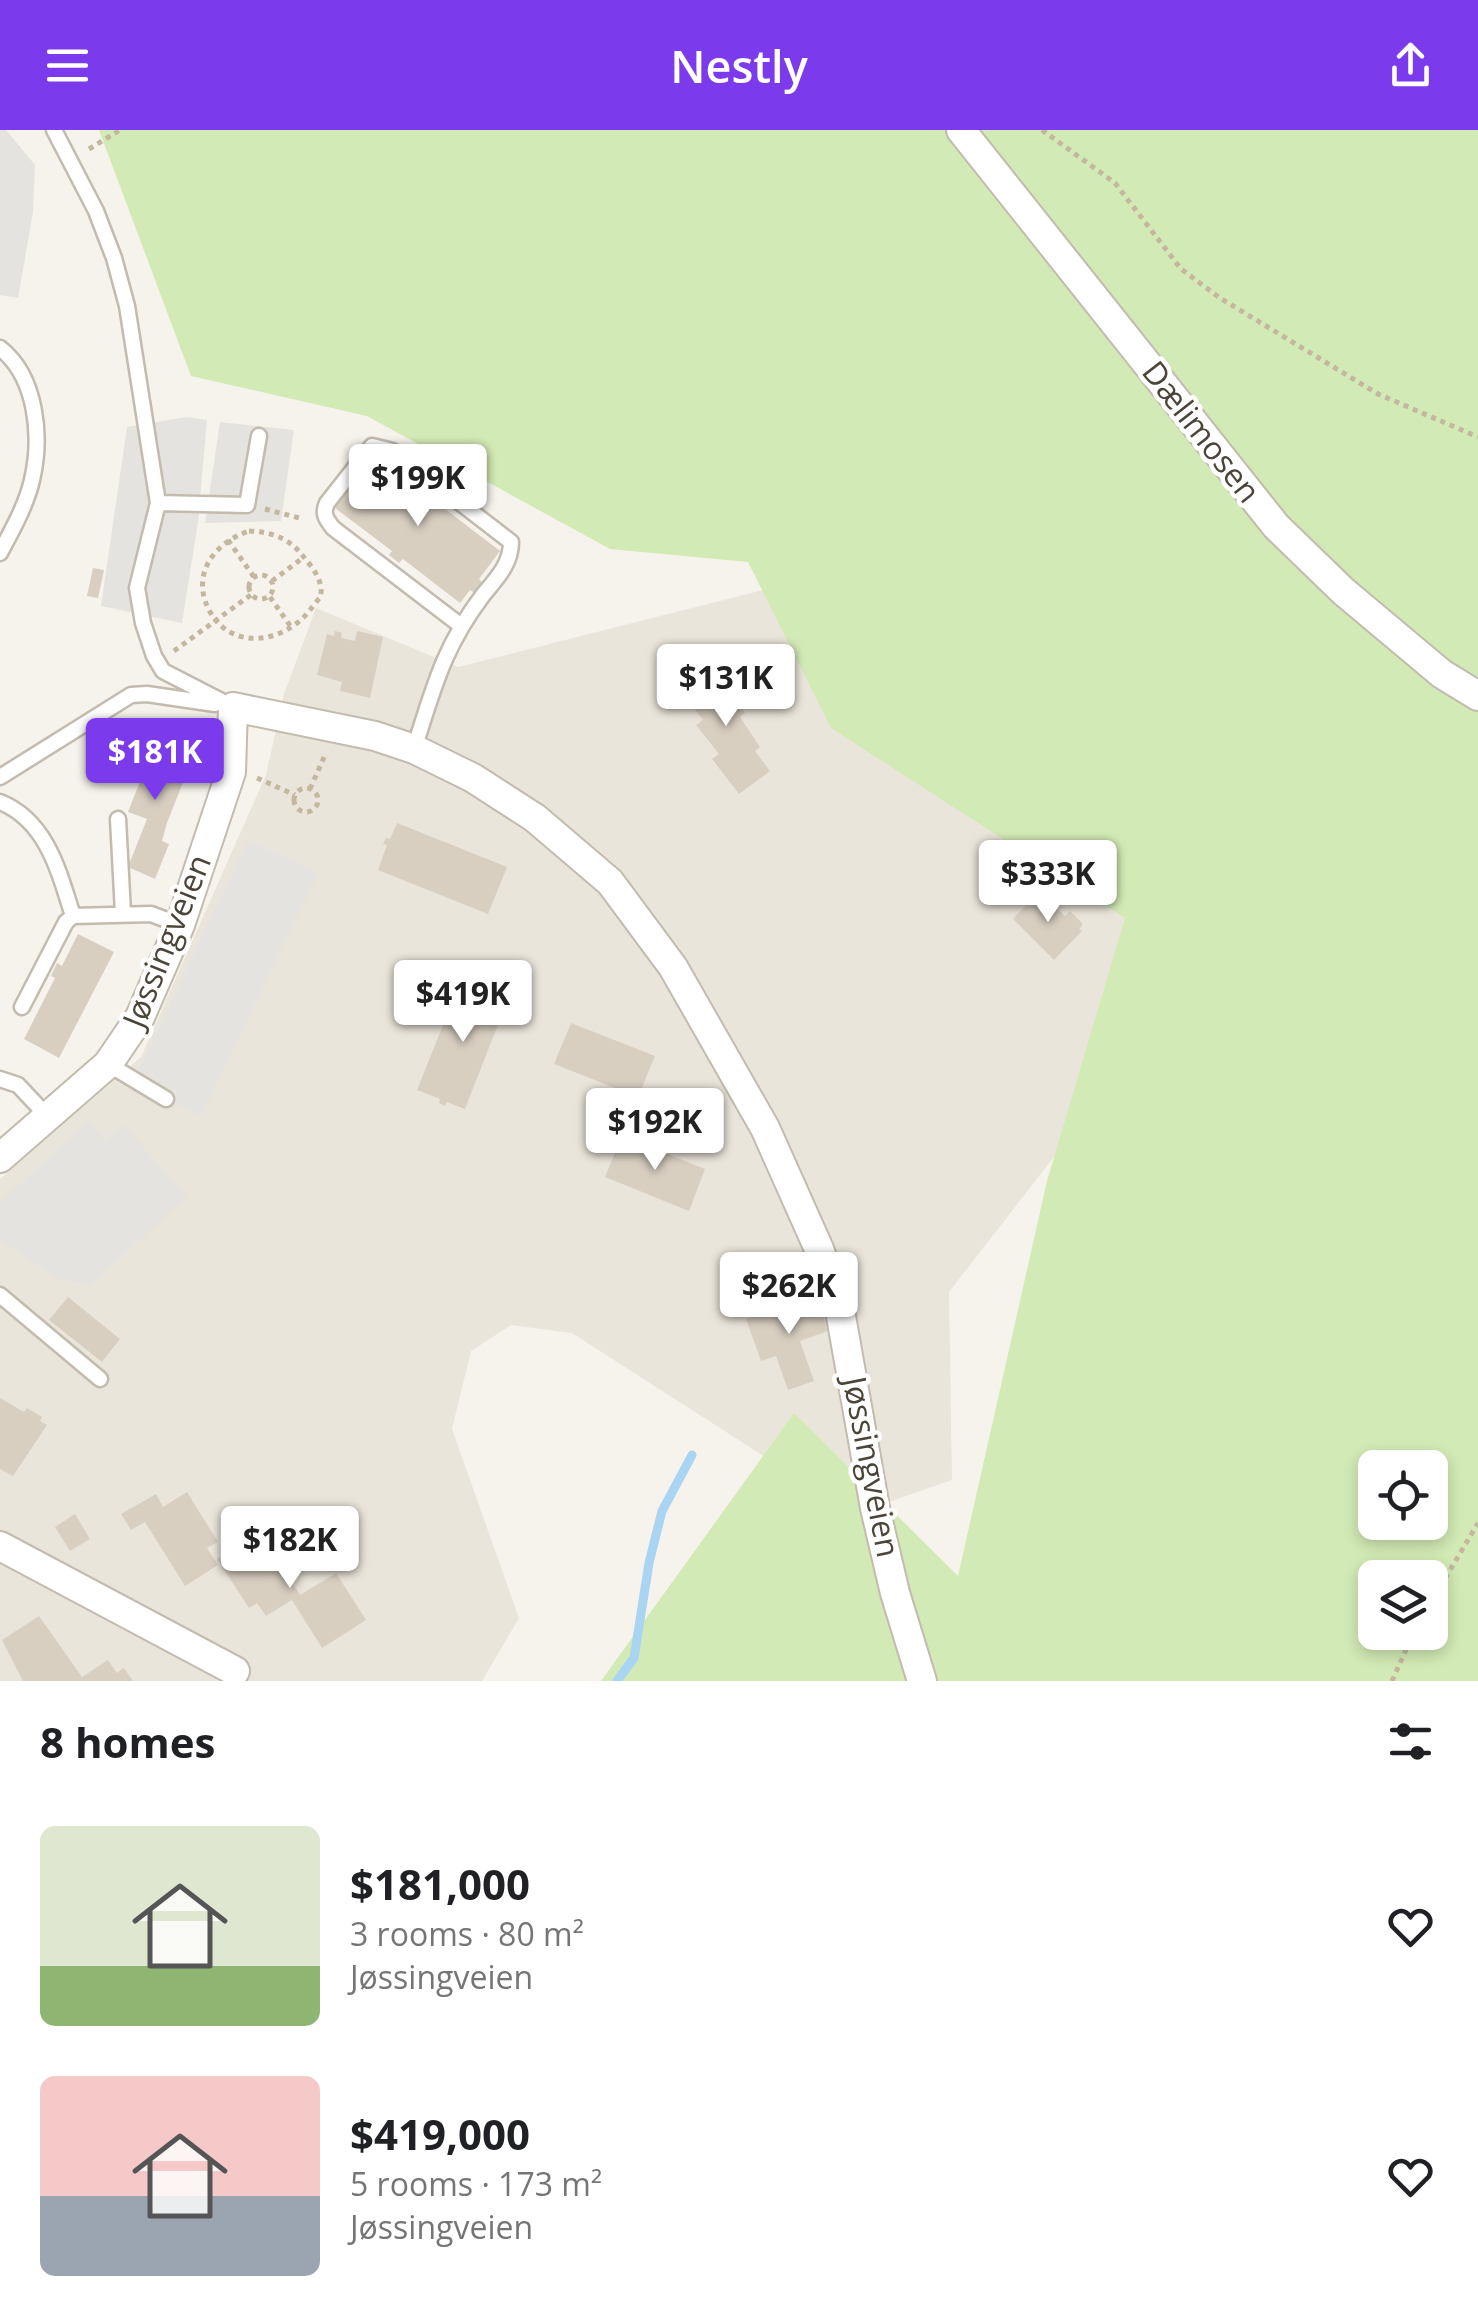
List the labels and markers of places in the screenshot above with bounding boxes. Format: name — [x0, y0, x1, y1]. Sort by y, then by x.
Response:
pin: $199K — [348, 444, 488, 529]
pin: $131K — [656, 644, 796, 729]
pin: $181K — [85, 718, 225, 803]
pin: $333K — [978, 840, 1118, 925]
pin: $419K — [393, 960, 533, 1045]
pin: $192K — [585, 1088, 725, 1173]
pin: $262K — [719, 1252, 859, 1337]
pin: $182K — [220, 1506, 360, 1591]

